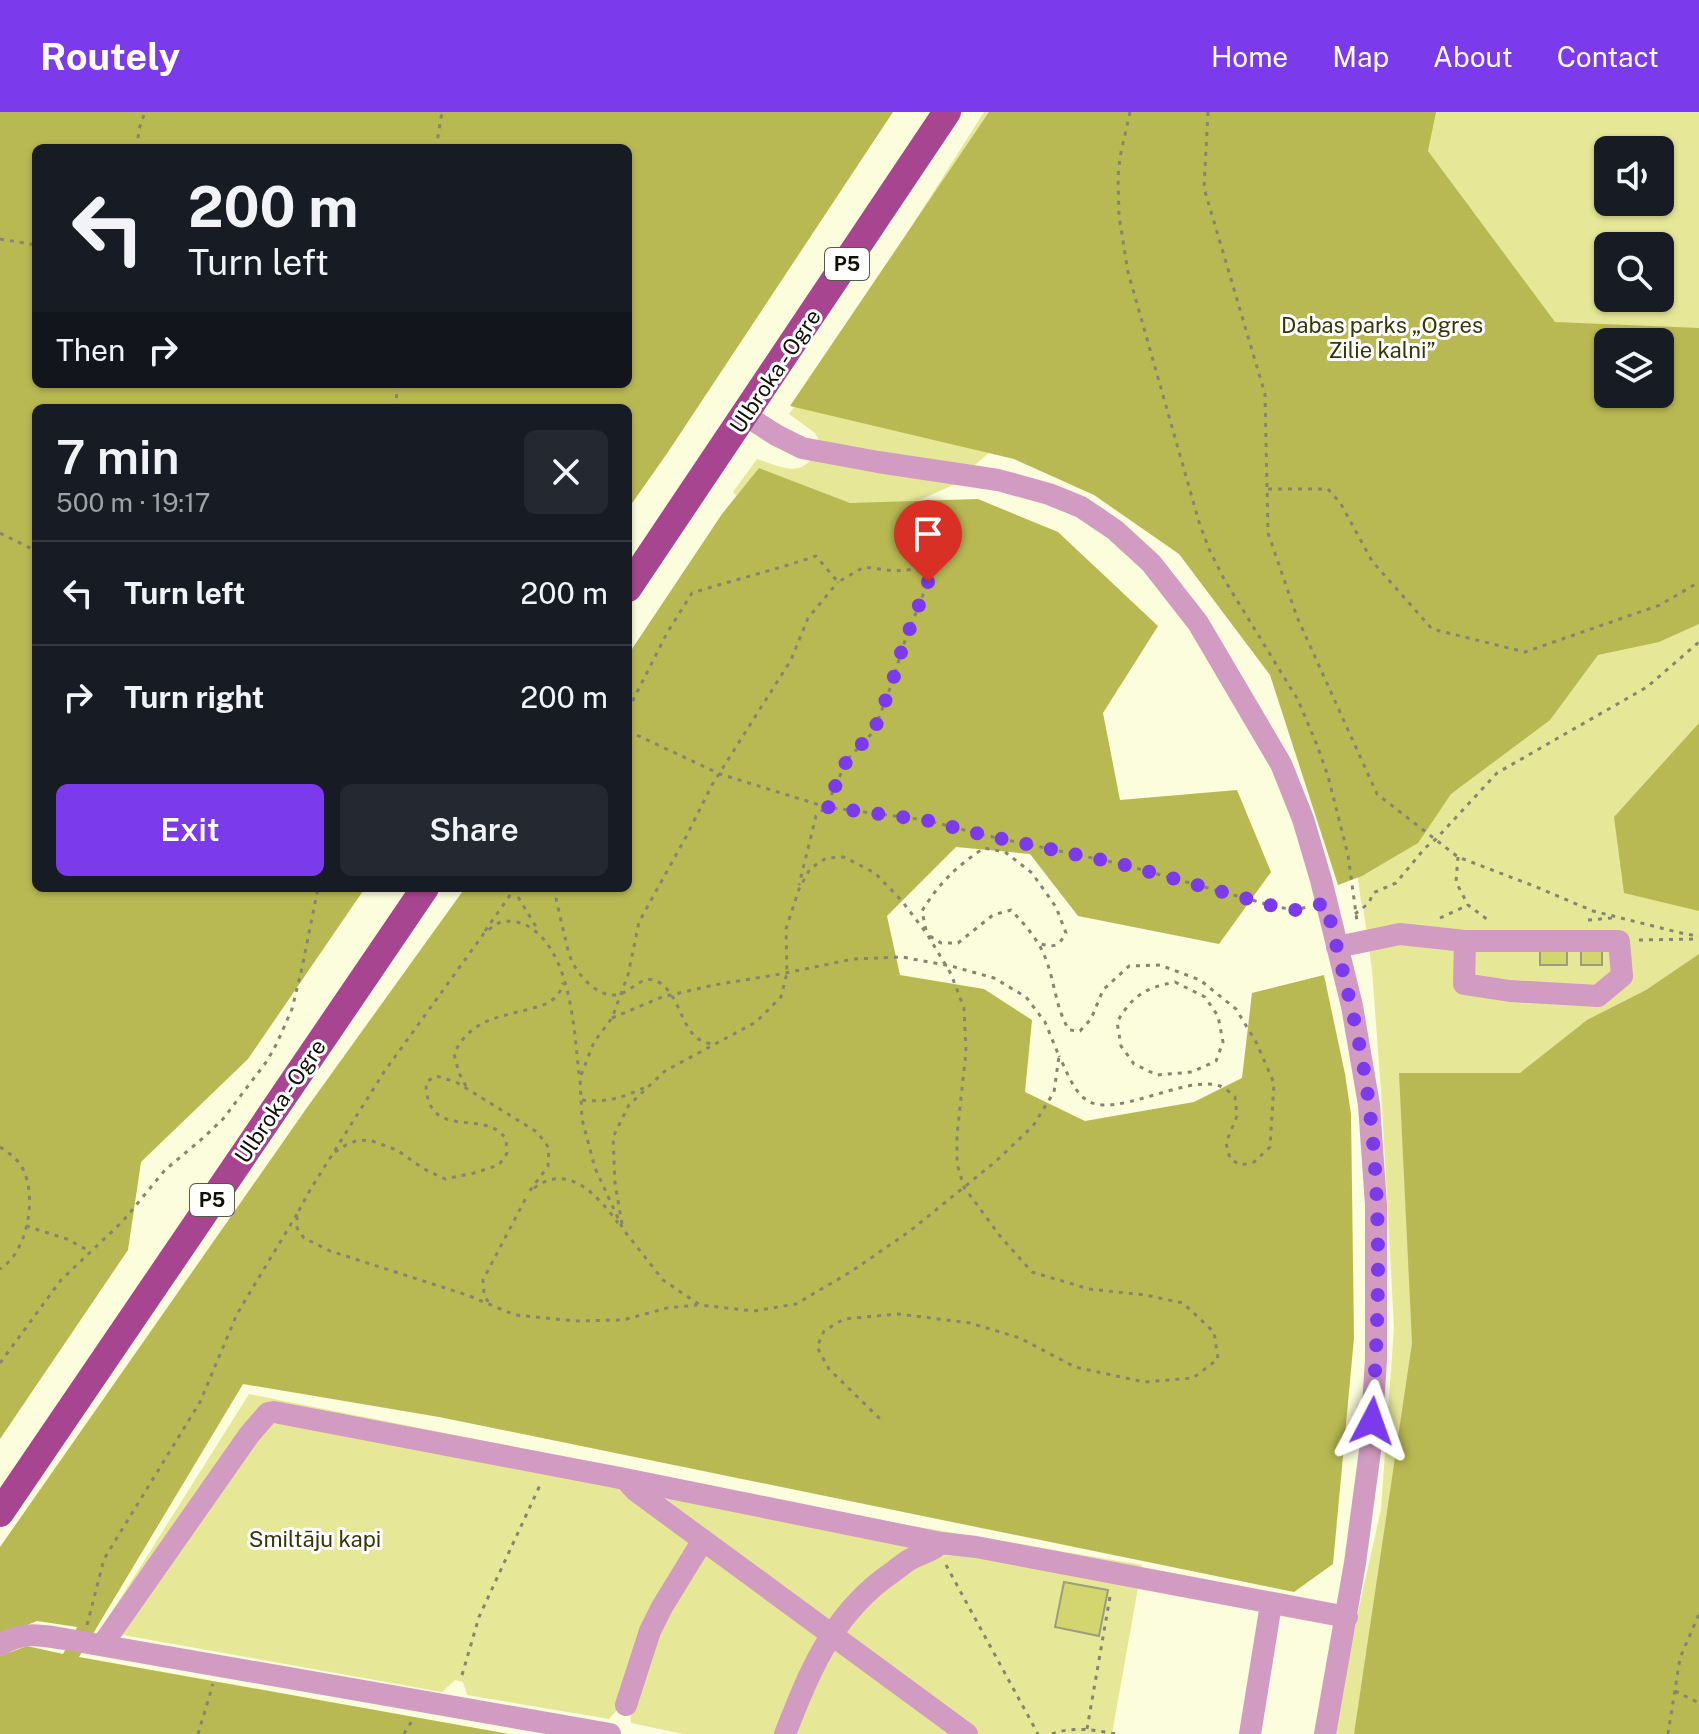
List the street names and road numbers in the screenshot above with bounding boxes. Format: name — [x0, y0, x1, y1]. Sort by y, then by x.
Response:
road number: P5 — [825, 248, 869, 280]
street label: Ulbroka - Ogre — [724, 304, 826, 438]
street label: Ulbroka - Ogre — [229, 1034, 331, 1168]
road number: P5 — [190, 1184, 234, 1216]

